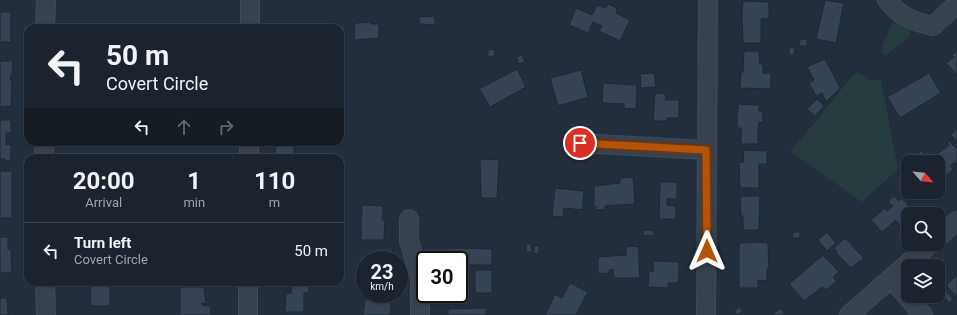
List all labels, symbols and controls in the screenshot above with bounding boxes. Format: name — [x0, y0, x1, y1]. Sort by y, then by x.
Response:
text: 50 m — [106, 39, 169, 72]
icon: left — [40, 40, 92, 92]
text: Covert Circle — [106, 73, 208, 94]
icon: left — [131, 116, 153, 138]
icon: ahead — [173, 116, 195, 138]
icon: right — [215, 116, 237, 138]
pin — [563, 126, 597, 160]
icon: arrive — [569, 132, 591, 154]
north arrow — [901, 155, 945, 199]
map controls — [901, 155, 945, 303]
text: 20:00 — [73, 167, 135, 195]
text: 1 — [187, 167, 201, 195]
text: 110 — [254, 167, 295, 195]
text: Arrival — [85, 195, 122, 210]
text: min — [183, 195, 205, 210]
text: m — [269, 195, 280, 210]
button: search — [901, 207, 945, 251]
position arrow — [686, 230, 728, 272]
text: Turn left — [74, 234, 131, 252]
icon: left — [40, 240, 62, 262]
text: 50 m — [294, 242, 328, 260]
speed limit sign: 30 — [416, 251, 468, 303]
text: Covert Circle — [74, 252, 148, 267]
button: layers — [901, 259, 945, 303]
text: 23 — [371, 260, 393, 284]
text: km/h — [370, 281, 394, 292]

